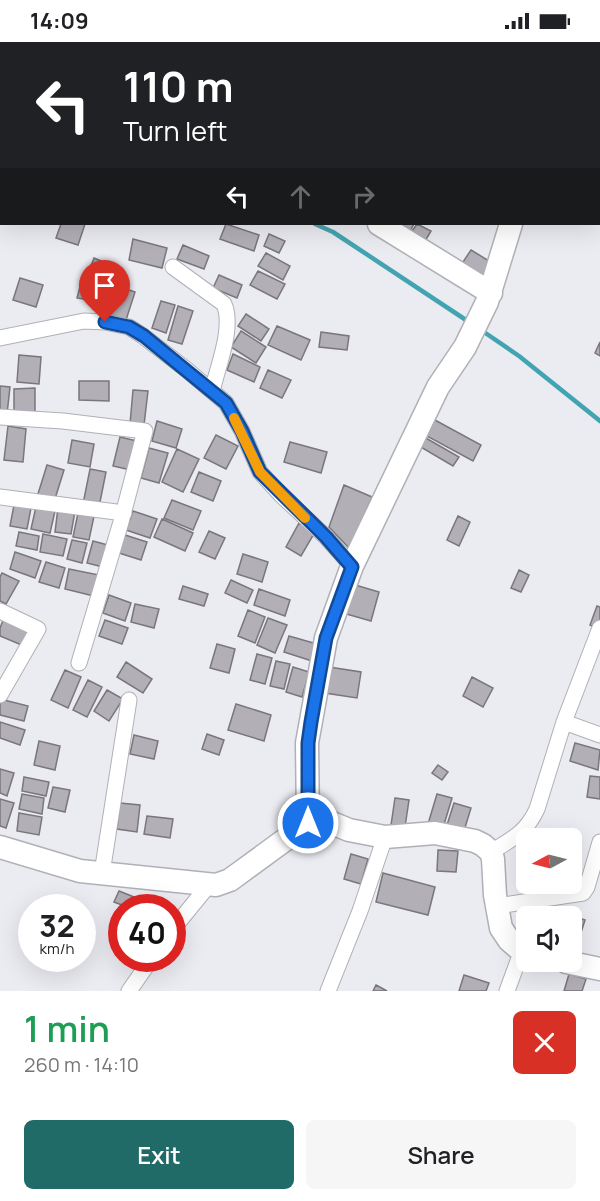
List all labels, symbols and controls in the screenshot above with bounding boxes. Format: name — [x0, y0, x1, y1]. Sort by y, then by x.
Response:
text: 14:09 — [30, 6, 89, 36]
text: 110 m — [123, 57, 234, 115]
icon: left — [24, 66, 102, 144]
text: Turn left — [123, 112, 227, 149]
icon: left — [221, 180, 254, 213]
icon: ahead — [284, 180, 317, 213]
icon: right — [347, 180, 380, 213]
pin — [79, 260, 130, 322]
icon: arrive — [88, 269, 121, 302]
position arrow — [276, 791, 340, 855]
north arrow — [516, 828, 582, 894]
map controls — [516, 828, 582, 972]
speed limit sign: 40 — [108, 894, 186, 972]
text: 32 — [39, 905, 75, 946]
button: sound — [516, 906, 582, 972]
text: km/h — [40, 938, 74, 959]
text: 1 min — [24, 1004, 110, 1053]
button: close — [513, 1011, 576, 1074]
text: 260 m · 14:10 — [24, 1051, 139, 1078]
button: Exit — [24, 1120, 294, 1189]
button: Share — [306, 1120, 576, 1189]

